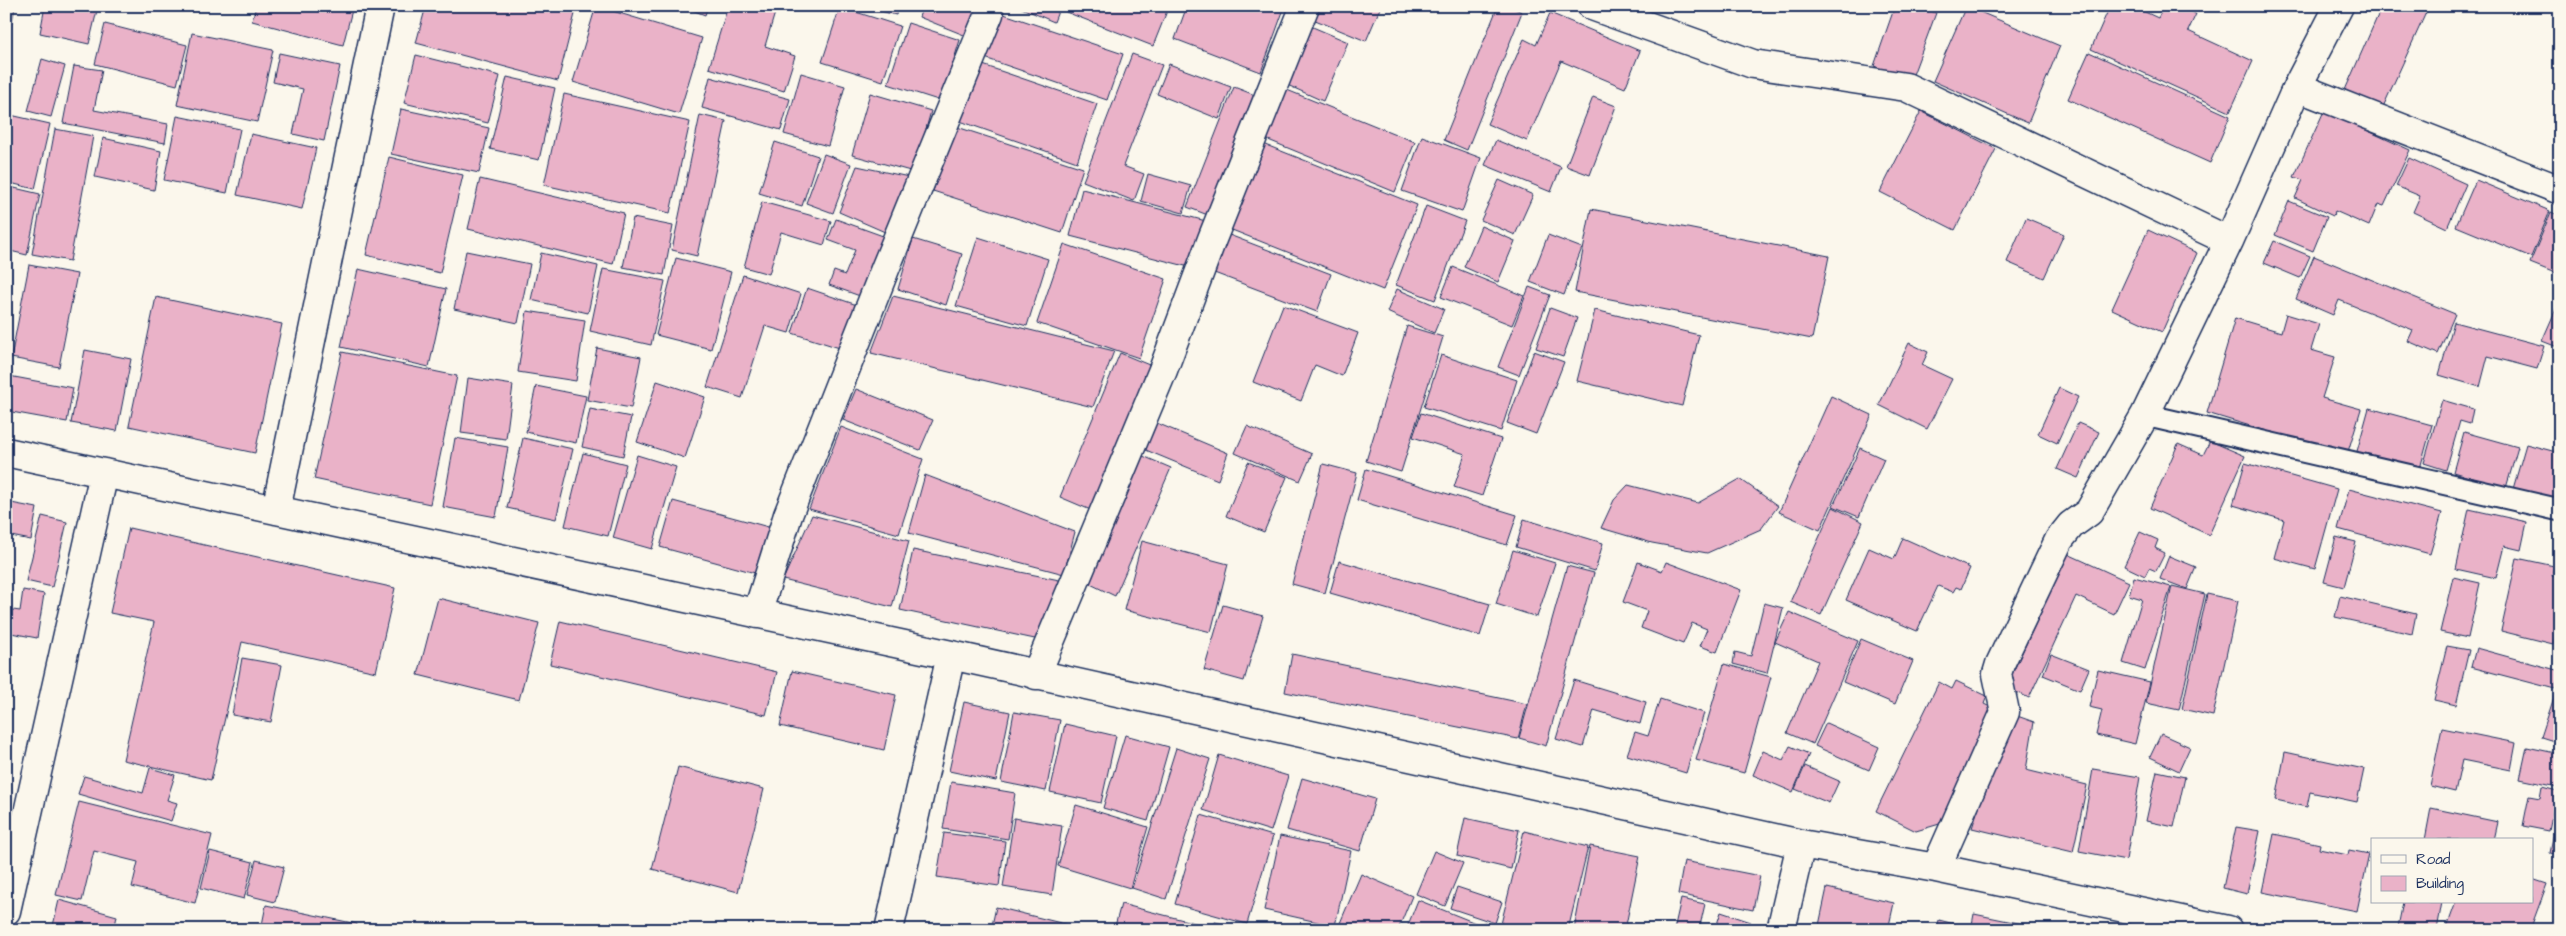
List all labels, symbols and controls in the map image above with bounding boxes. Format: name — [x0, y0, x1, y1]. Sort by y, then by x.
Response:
legend — [2371, 838, 2534, 904]
text: Road — [2416, 849, 2451, 870]
text: Building — [2416, 873, 2464, 895]

